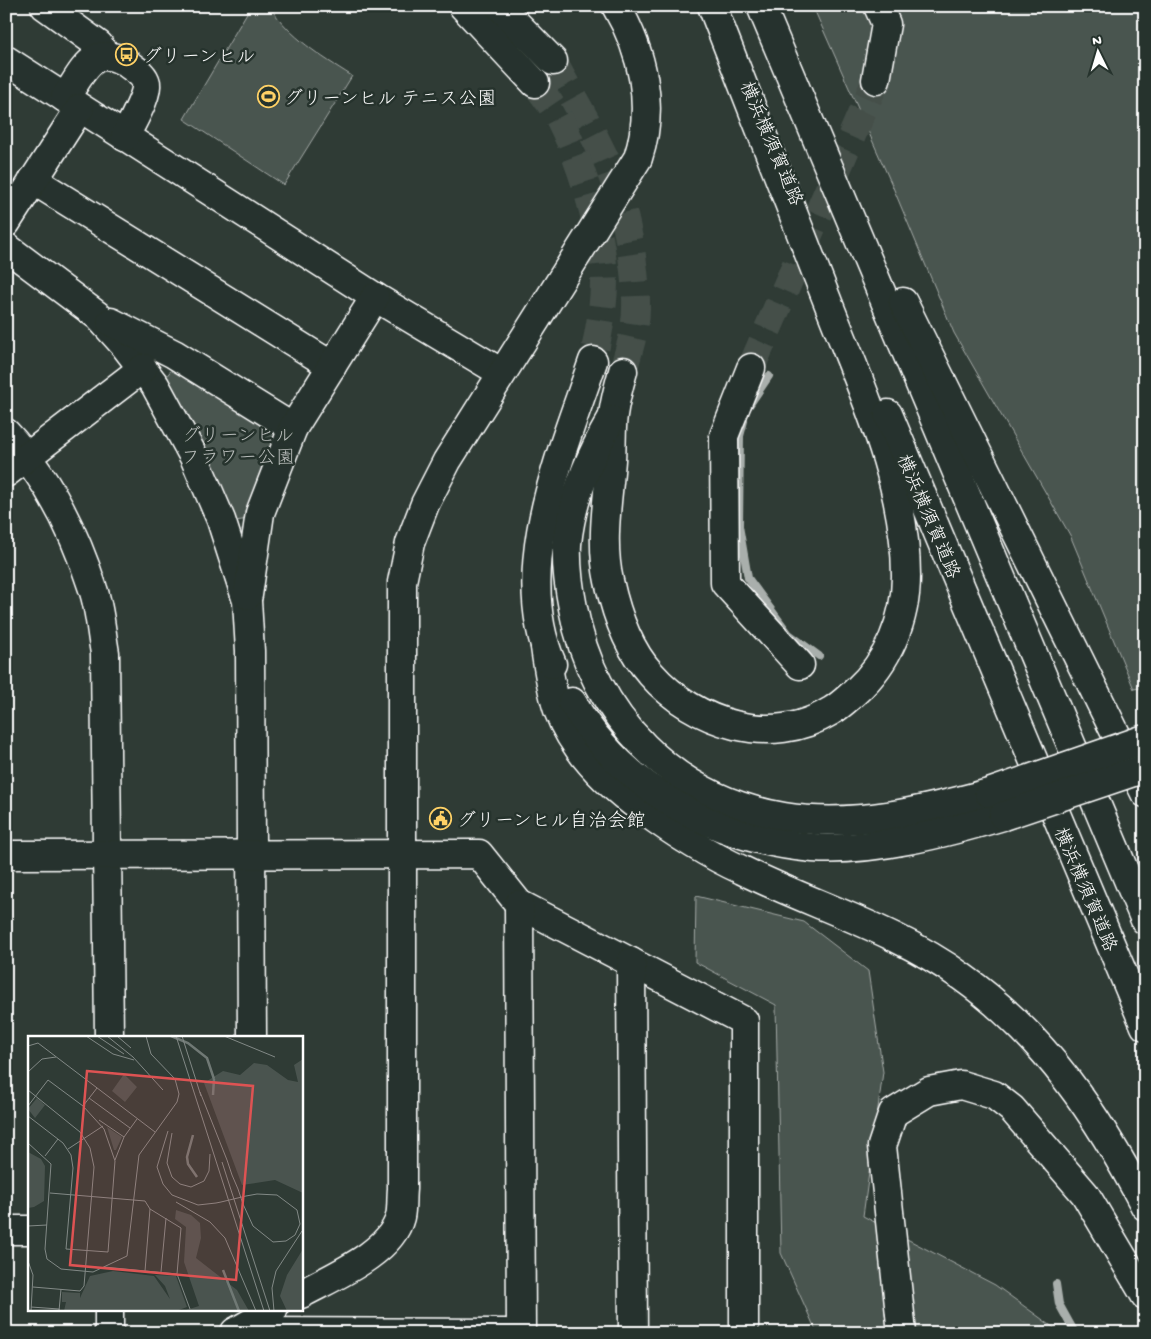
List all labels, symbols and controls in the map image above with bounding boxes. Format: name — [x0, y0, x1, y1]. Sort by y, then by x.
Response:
north arrow — [1074, 28, 1124, 78]
text: N — [1092, 33, 1102, 50]
bus stop icon: グリーンヒル — [115, 43, 139, 67]
place label: グリーンヒル — [143, 46, 255, 70]
street label: 横浜横須賀道路 — [733, 78, 807, 210]
sports icon: グリーンヒル テニス公園 — [256, 85, 280, 109]
place label: グリーンヒル テニス公園 — [284, 88, 496, 112]
park label: グリーンヒル フラワー公園 — [181, 425, 295, 471]
street label: 横浜横須賀道路 — [890, 451, 964, 583]
public building icon: グリーンヒル自治会館 — [429, 807, 453, 831]
place label: グリーンヒル自治会館 — [457, 810, 645, 834]
street label: 横浜横須賀道路 — [1047, 824, 1121, 956]
inset map — [28, 1036, 302, 1312]

